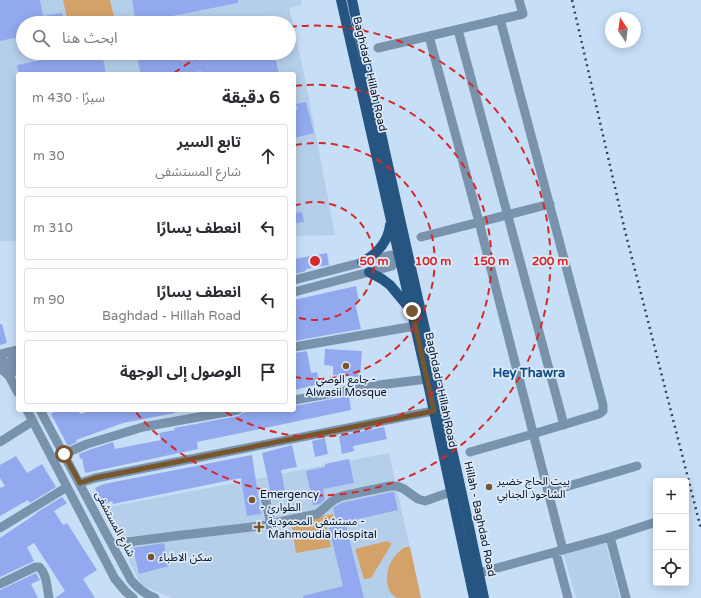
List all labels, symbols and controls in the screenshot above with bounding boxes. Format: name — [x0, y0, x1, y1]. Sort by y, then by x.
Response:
north arrow — [605, 12, 641, 48]
street label: Baghdad - Hillah Road — [350, 15, 390, 133]
search box — [16, 16, 296, 60]
icon: search — [30, 27, 52, 49]
text: ابحث هنا — [62, 29, 118, 47]
text: 6 دقيقة — [222, 87, 280, 108]
text: سيرًا · 430 m — [32, 90, 105, 106]
text: تابع السير — [177, 133, 241, 151]
icon: ahead — [257, 145, 279, 167]
text: 30 m — [33, 148, 65, 164]
text: شارع المستشفى — [155, 164, 241, 180]
icon: left — [257, 217, 279, 239]
text: انعطف يسارًا — [157, 219, 241, 237]
text: 310 m — [33, 220, 73, 236]
centre of rings — [308, 254, 322, 268]
text: 50 m — [359, 254, 389, 268]
text: 100 m — [415, 254, 451, 268]
text: 150 m — [473, 254, 509, 268]
text: 200 m — [532, 254, 568, 268]
text: انعطف يسارًا — [157, 283, 241, 301]
icon: left — [257, 289, 279, 311]
text: 90 m — [33, 292, 65, 308]
route end — [403, 302, 421, 320]
text: Baghdad - Hillah Road — [102, 308, 241, 324]
street label: Baghdad - Hillah Road — [422, 331, 460, 449]
icon: arrive — [257, 361, 279, 383]
marker: جامع الوصي - Alwasii Mosque — [341, 361, 351, 371]
text: الوصول إلى الوجهة — [120, 363, 241, 381]
district label: Hey Thawra — [493, 365, 565, 381]
place label: جامع الوصي - Alwasii Mosque — [305, 373, 387, 399]
route start — [55, 445, 73, 463]
street label: Hillah - Baghdad Road — [461, 460, 499, 578]
place label: بيت الحاج خضير الشاحوذ الجنابي — [496, 475, 570, 503]
map controls — [653, 478, 689, 586]
button: + — [653, 478, 689, 514]
marker: بيت الحاج خضير الشاحوذ الجنابي — [484, 482, 494, 492]
place label: Emergency - الطوارئ — [260, 488, 319, 514]
street label: شارع المستشفى — [91, 489, 138, 560]
marker: Emergency - الطوارئ — [247, 495, 257, 505]
button: − — [653, 514, 689, 550]
place label: مستشفى المحمودية - Mahmoudia Hospital — [268, 515, 377, 541]
marker: مستشفى المحمودية - Mahmoudia Hospital — [253, 521, 265, 533]
button: locate — [653, 550, 689, 586]
place label: سكن الاطباء — [159, 551, 212, 564]
marker: سكن الاطباء — [146, 552, 156, 562]

